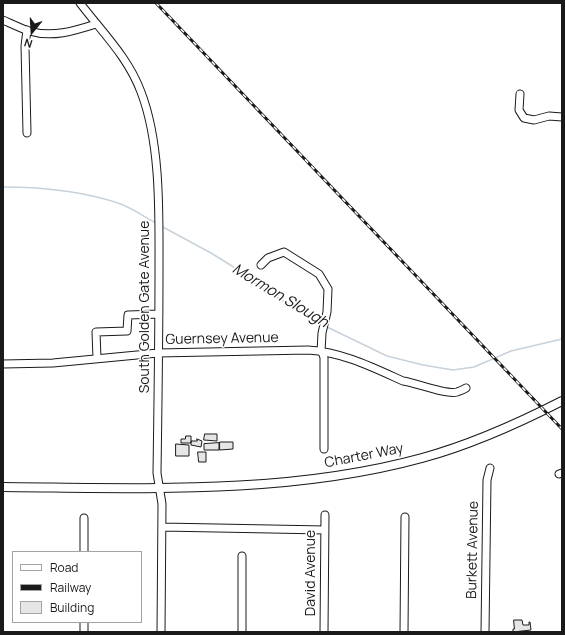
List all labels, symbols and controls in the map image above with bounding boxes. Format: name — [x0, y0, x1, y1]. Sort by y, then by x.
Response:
north arrow — [12, 12, 52, 52]
text: N — [22, 36, 34, 52]
street label: South Golden Gate Avenue — [137, 221, 153, 393]
water label: Mormon Slough — [229, 260, 331, 332]
street label: Guernsey Avenue — [165, 330, 279, 348]
street label: Charter Way — [323, 440, 405, 472]
street label: Burkett Avenue — [464, 501, 482, 599]
street label: David Avenue — [303, 530, 319, 616]
legend — [12, 551, 142, 623]
text: Road — [50, 559, 78, 576]
text: Railway — [50, 579, 91, 596]
text: Building — [50, 599, 94, 616]

